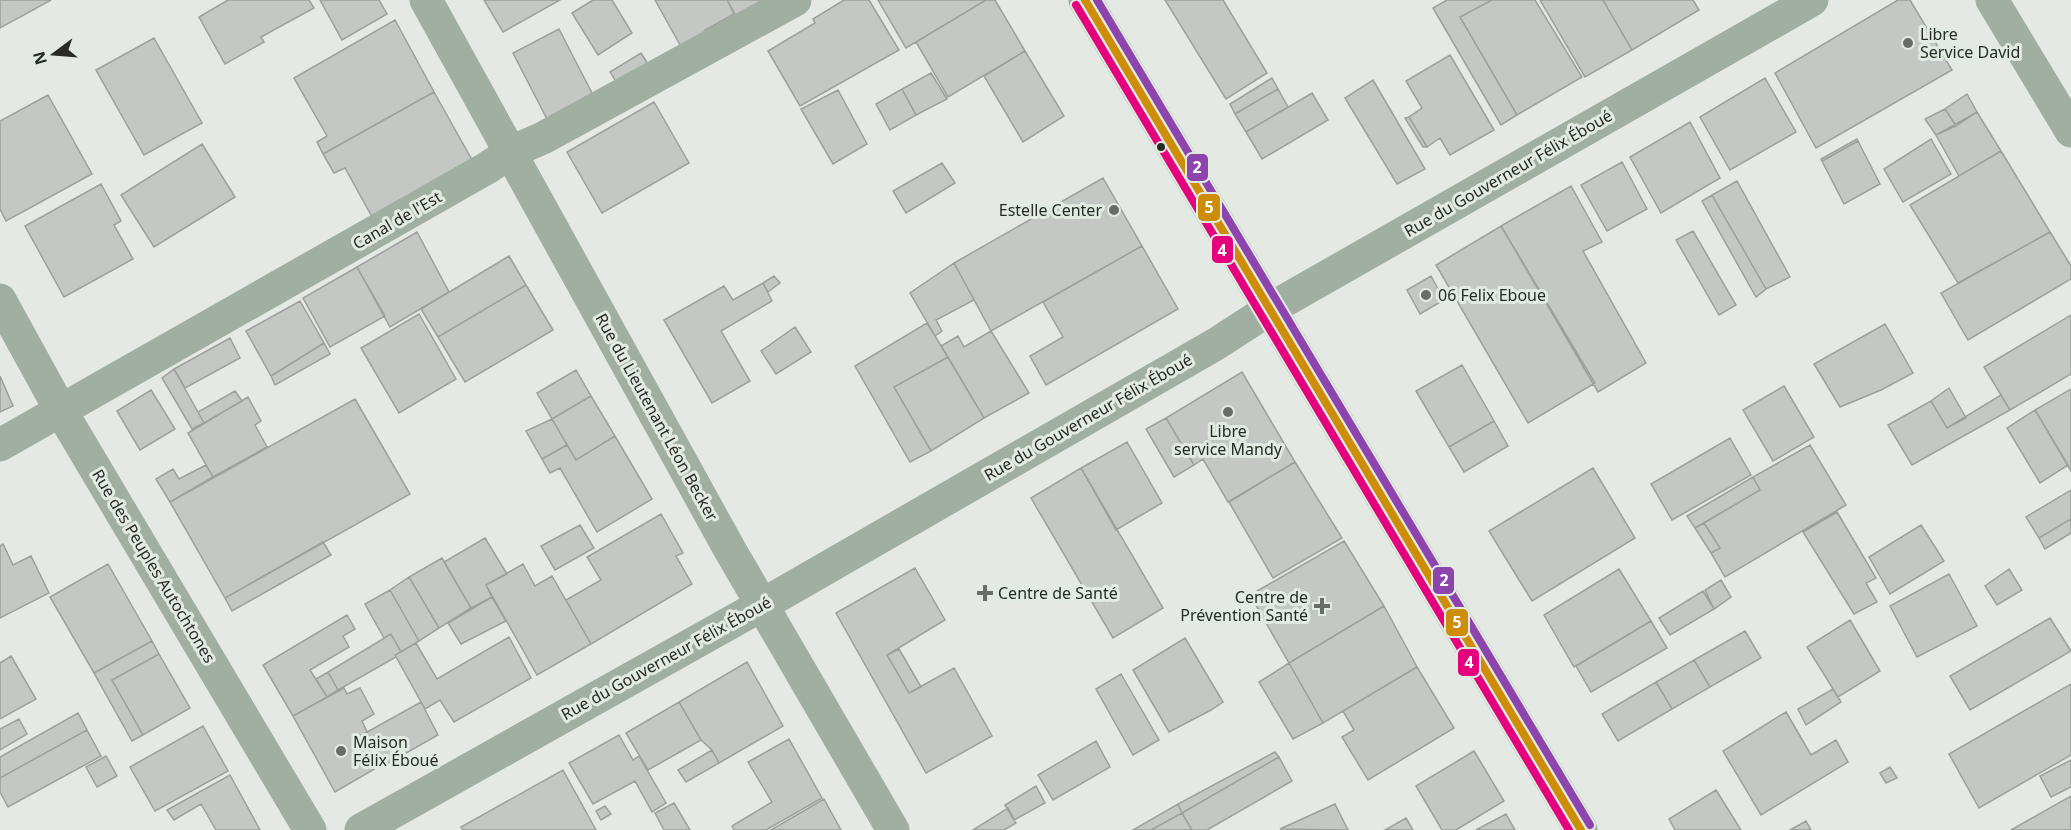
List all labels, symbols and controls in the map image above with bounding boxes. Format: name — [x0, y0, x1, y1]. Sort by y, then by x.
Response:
place label: Libre Service David — [1920, 23, 2020, 63]
north arrow — [24, 24, 84, 84]
marker: Libre Service David — [1901, 36, 1915, 50]
text: N — [27, 49, 52, 67]
street label: Rue du Gouverneur Félix Éboué — [1400, 104, 1616, 242]
unlabelled marker — [1155, 141, 1167, 153]
line badge: 2 — [1186, 153, 1209, 182]
text: 2 — [1192, 156, 1202, 178]
street label: Canal de l'Est — [348, 186, 446, 254]
line badge: 5 — [1197, 193, 1221, 222]
text: 5 — [1204, 196, 1214, 218]
place label: Estelle Center — [999, 199, 1102, 221]
marker: Estelle Center — [1107, 203, 1121, 217]
line badge: 4 — [1211, 235, 1234, 264]
text: 4 — [1217, 239, 1227, 261]
place label: 06 Felix Eboue — [1438, 284, 1546, 306]
marker: 06 Felix Eboue — [1419, 288, 1433, 302]
street label: Rue du Lieutenant Léon Becker — [591, 309, 724, 525]
street label: Rue du Gouverneur Félix Éboué — [980, 348, 1196, 486]
marker: Libre service Mandy — [1221, 405, 1235, 419]
place label: Libre service Mandy — [1174, 420, 1283, 460]
street label: Rue des Peuples Autochtones — [87, 465, 221, 667]
line badge: 2 — [1432, 566, 1455, 595]
text: 2 — [1439, 569, 1449, 591]
place label: Centre de Santé — [998, 582, 1118, 604]
marker: Centre de Santé — [976, 584, 994, 602]
place label: Centre de Prévention Santé — [1180, 586, 1308, 626]
street label: Rue du Gouverneur Félix Éboué — [557, 591, 775, 725]
marker: Centre de Prévention Santé — [1313, 597, 1331, 615]
line badge: 5 — [1445, 608, 1469, 637]
text: 5 — [1452, 611, 1462, 633]
line badge: 4 — [1457, 648, 1480, 677]
text: 4 — [1464, 651, 1474, 673]
place label: Maison Félix Éboué — [353, 731, 439, 771]
marker: Maison Félix Éboué — [334, 744, 348, 758]

